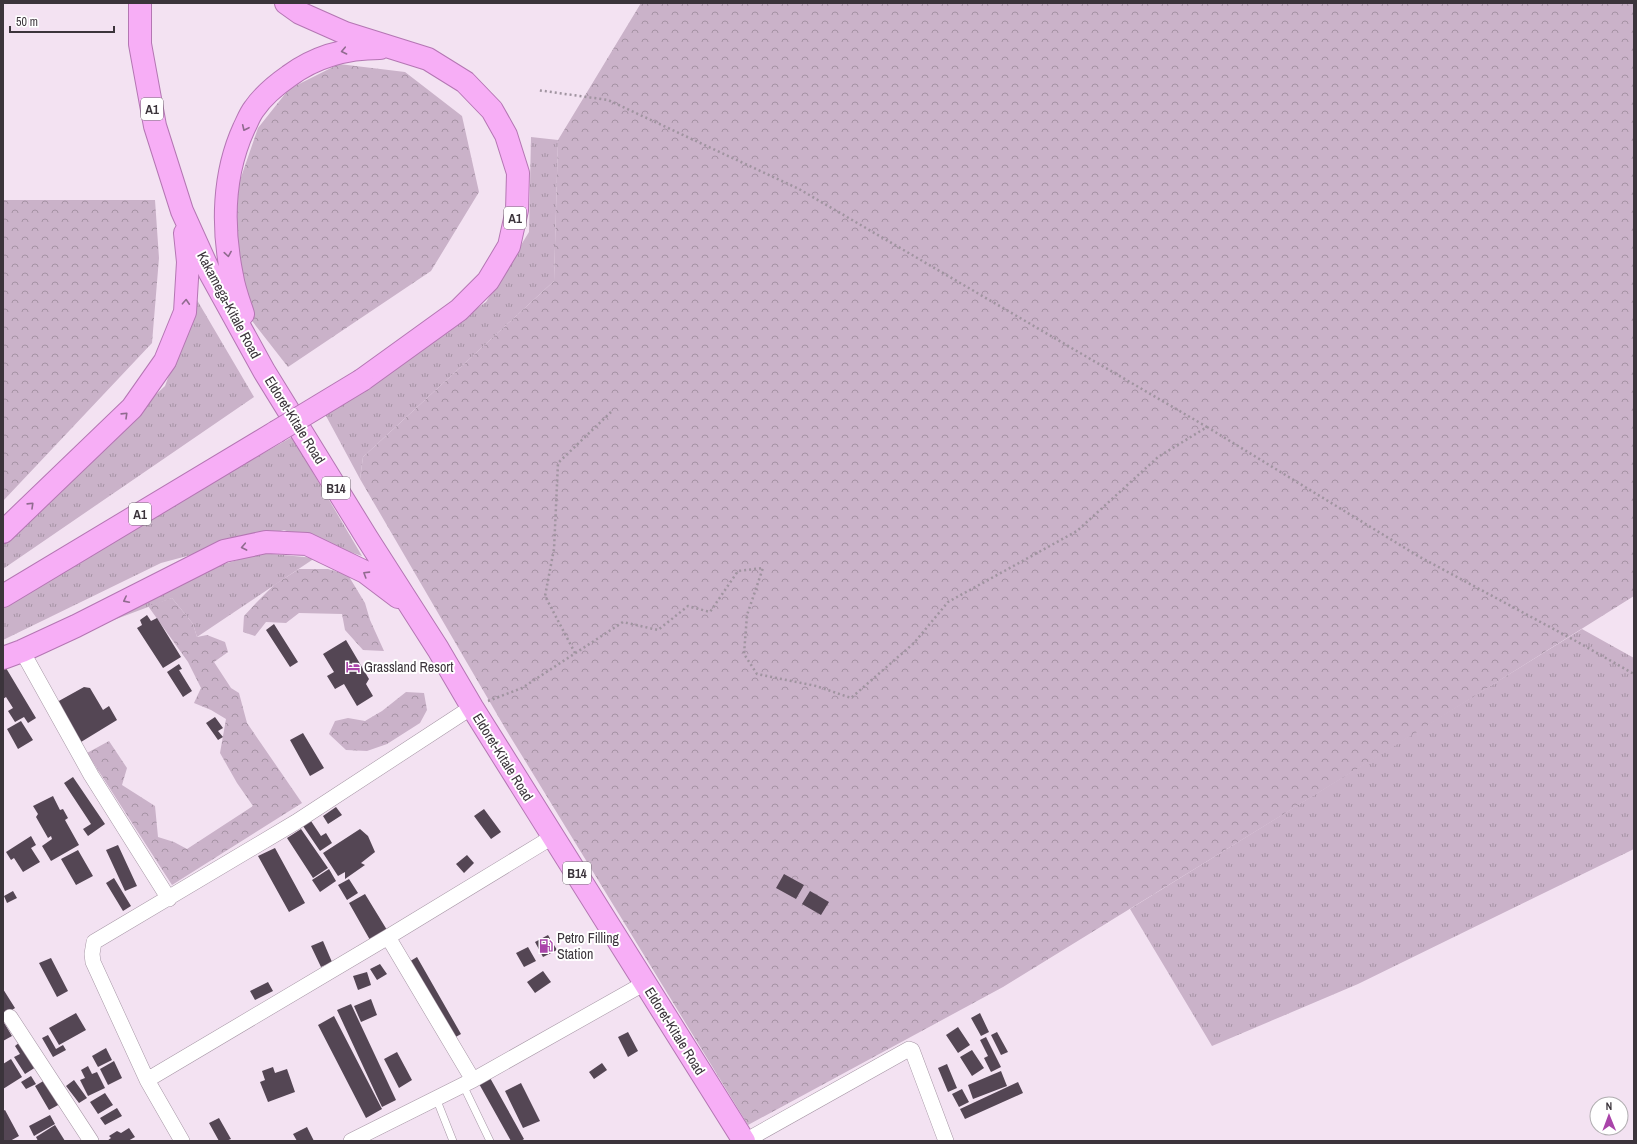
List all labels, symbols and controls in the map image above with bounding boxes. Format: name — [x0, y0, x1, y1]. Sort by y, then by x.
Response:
scale bar — [10, 8, 114, 34]
text: 50 m — [16, 14, 38, 30]
one-way arrow — [341, 47, 347, 55]
road number: A1 — [141, 98, 163, 120]
one-way arrow — [242, 123, 250, 131]
road number: A1 — [504, 207, 526, 229]
street label: Kakamega-Kitale Road — [193, 248, 265, 362]
one-way arrow — [223, 251, 232, 257]
one-way arrow — [181, 299, 190, 305]
street label: Eldoret-Kitale Road — [261, 373, 329, 467]
one-way arrow — [120, 412, 127, 419]
road number: B14 — [322, 477, 350, 499]
one-way arrow — [26, 502, 34, 510]
road number: A1 — [129, 503, 151, 525]
one-way arrow — [240, 542, 247, 550]
one-way arrow — [363, 571, 370, 579]
one-way arrow — [122, 595, 130, 603]
place label: Grassland Resort — [364, 658, 453, 676]
hotel icon: Grassland Resort — [345, 659, 361, 675]
street label: Eldoret-Kitale Road — [469, 710, 537, 804]
road number: B14 — [563, 862, 591, 884]
place label: Petro Filling Station — [557, 929, 620, 963]
fuel station icon: Petro Filling Station — [538, 938, 554, 954]
street label: Eldoret-Kitale Road — [641, 984, 709, 1078]
north arrow — [1589, 1096, 1629, 1136]
text: N — [1605, 1099, 1612, 1113]

